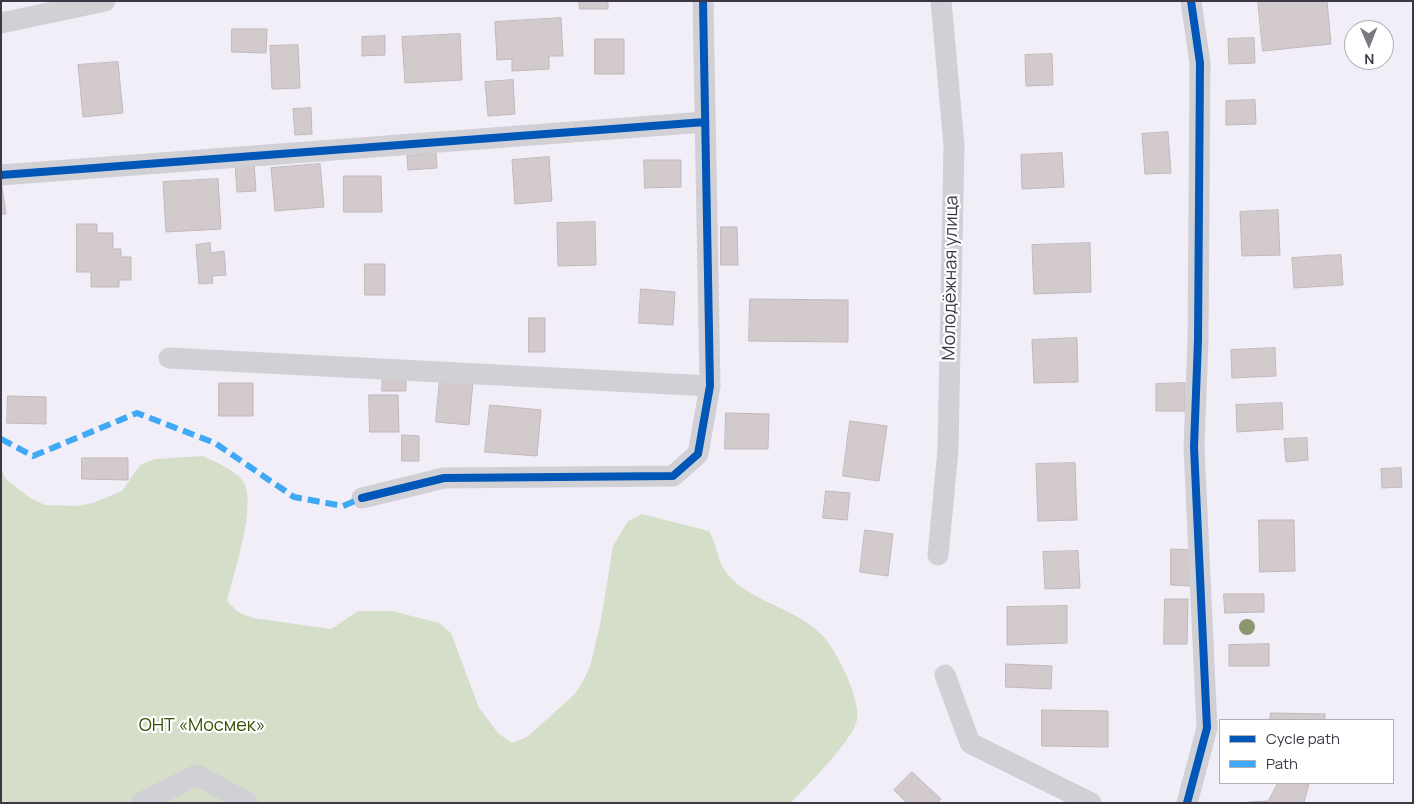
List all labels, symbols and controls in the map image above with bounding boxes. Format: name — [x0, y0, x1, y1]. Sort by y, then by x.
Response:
north arrow — [1344, 20, 1394, 70]
text: N — [1364, 50, 1374, 69]
street label: Молодёжная улица — [939, 195, 963, 361]
park label: ОНТ «Мосмек» — [139, 715, 265, 737]
legend — [1219, 719, 1394, 784]
text: Cycle path — [1266, 728, 1340, 749]
text: Path — [1266, 753, 1298, 774]

